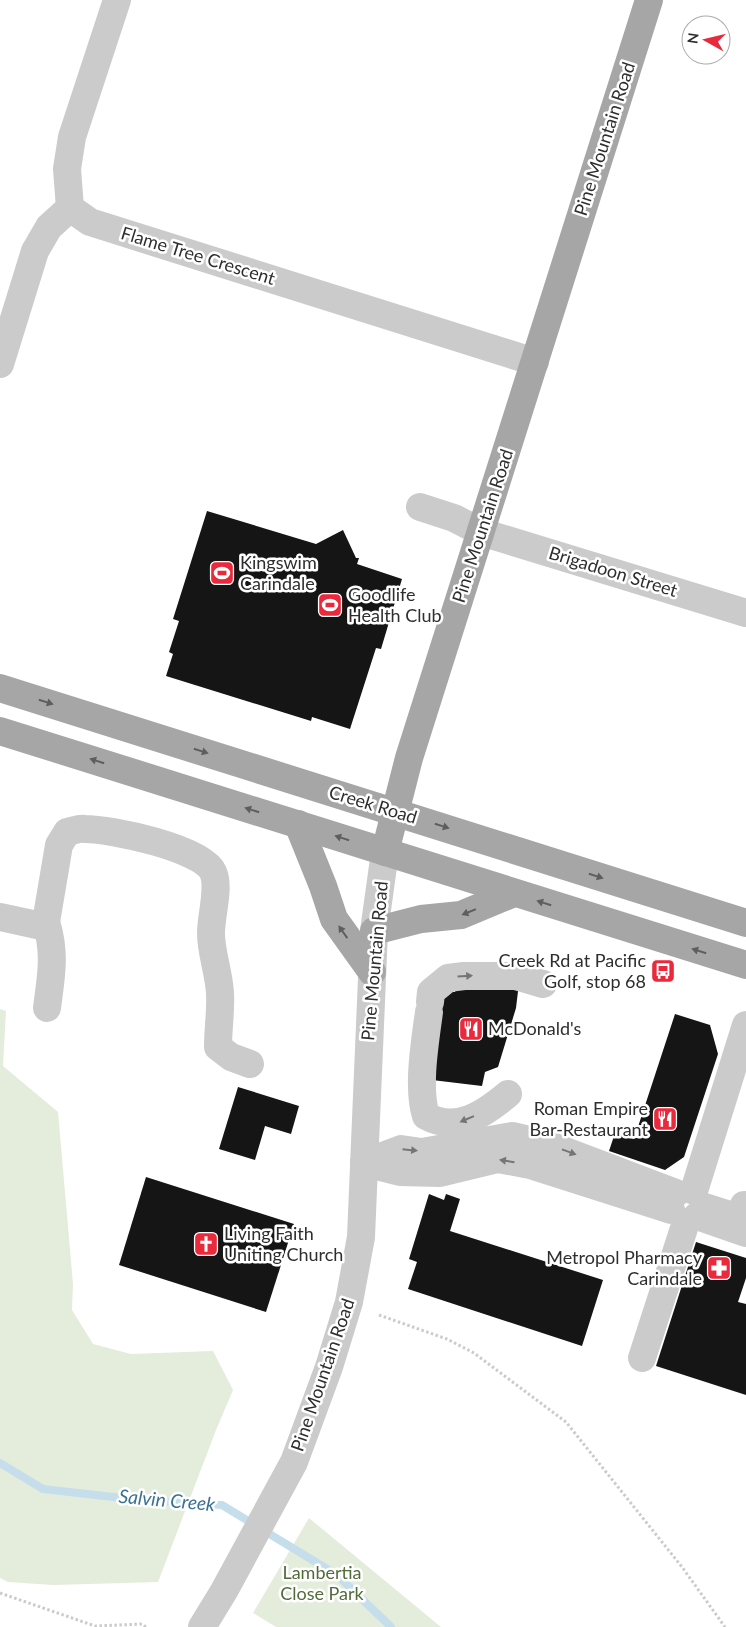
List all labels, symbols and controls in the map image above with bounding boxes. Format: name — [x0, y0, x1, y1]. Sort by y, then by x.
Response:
north arrow — [681, 15, 731, 65]
text: N — [683, 32, 702, 45]
street label: Pine Mountain Road — [569, 59, 639, 218]
street label: Flame Tree Crescent — [119, 221, 278, 289]
street label: Pine Mountain Road — [447, 446, 517, 605]
street label: Brigadoon Street — [546, 541, 681, 601]
place label: Kingswim Carindale — [240, 551, 317, 594]
sports icon: Kingswim Carindale — [209, 560, 235, 586]
place label: Goodlife Health Club — [348, 583, 442, 626]
sports icon: Goodlife Health Club — [317, 592, 343, 618]
one-way arrow — [39, 699, 54, 707]
one-way arrow — [194, 748, 209, 756]
one-way arrow — [89, 757, 104, 765]
street label: Creek Road — [327, 780, 420, 828]
one-way arrow — [244, 805, 259, 813]
one-way arrow — [434, 823, 449, 830]
one-way arrow — [334, 834, 349, 842]
one-way arrow — [589, 872, 604, 880]
street label: Pine Mountain Road — [356, 880, 392, 1042]
one-way arrow — [537, 898, 552, 906]
one-way arrow — [462, 908, 476, 916]
one-way arrow — [338, 926, 348, 939]
one-way arrow — [692, 947, 707, 955]
place label: Creek Rd at Pacific Golf, stop 68 — [498, 949, 646, 992]
bus stop icon: Creek Rd at Pacific Golf, stop 68 — [650, 958, 676, 984]
one-way arrow — [457, 972, 473, 980]
restaurant icon: McDonald's — [458, 1016, 484, 1042]
place label: McDonald's — [488, 1017, 582, 1039]
place label: Roman Empire Bar-Restaurant — [530, 1097, 649, 1140]
restaurant icon: Roman Empire Bar-Restaurant — [652, 1106, 678, 1132]
one-way arrow — [459, 1115, 474, 1123]
one-way arrow — [403, 1147, 419, 1155]
one-way arrow — [562, 1149, 577, 1156]
one-way arrow — [499, 1156, 515, 1164]
place label: Living Faith Uniting Church — [224, 1222, 343, 1265]
church icon: Living Faith Uniting Church — [193, 1231, 219, 1257]
place label: Metropol Pharmacy Carindale — [546, 1246, 703, 1289]
pharmacy icon: Metropol Pharmacy Carindale — [706, 1255, 732, 1281]
street label: Pine Mountain Road — [286, 1295, 359, 1454]
water label: Salvin Creek — [118, 1484, 217, 1515]
park label: Lambertia Close Park — [280, 1561, 365, 1604]

